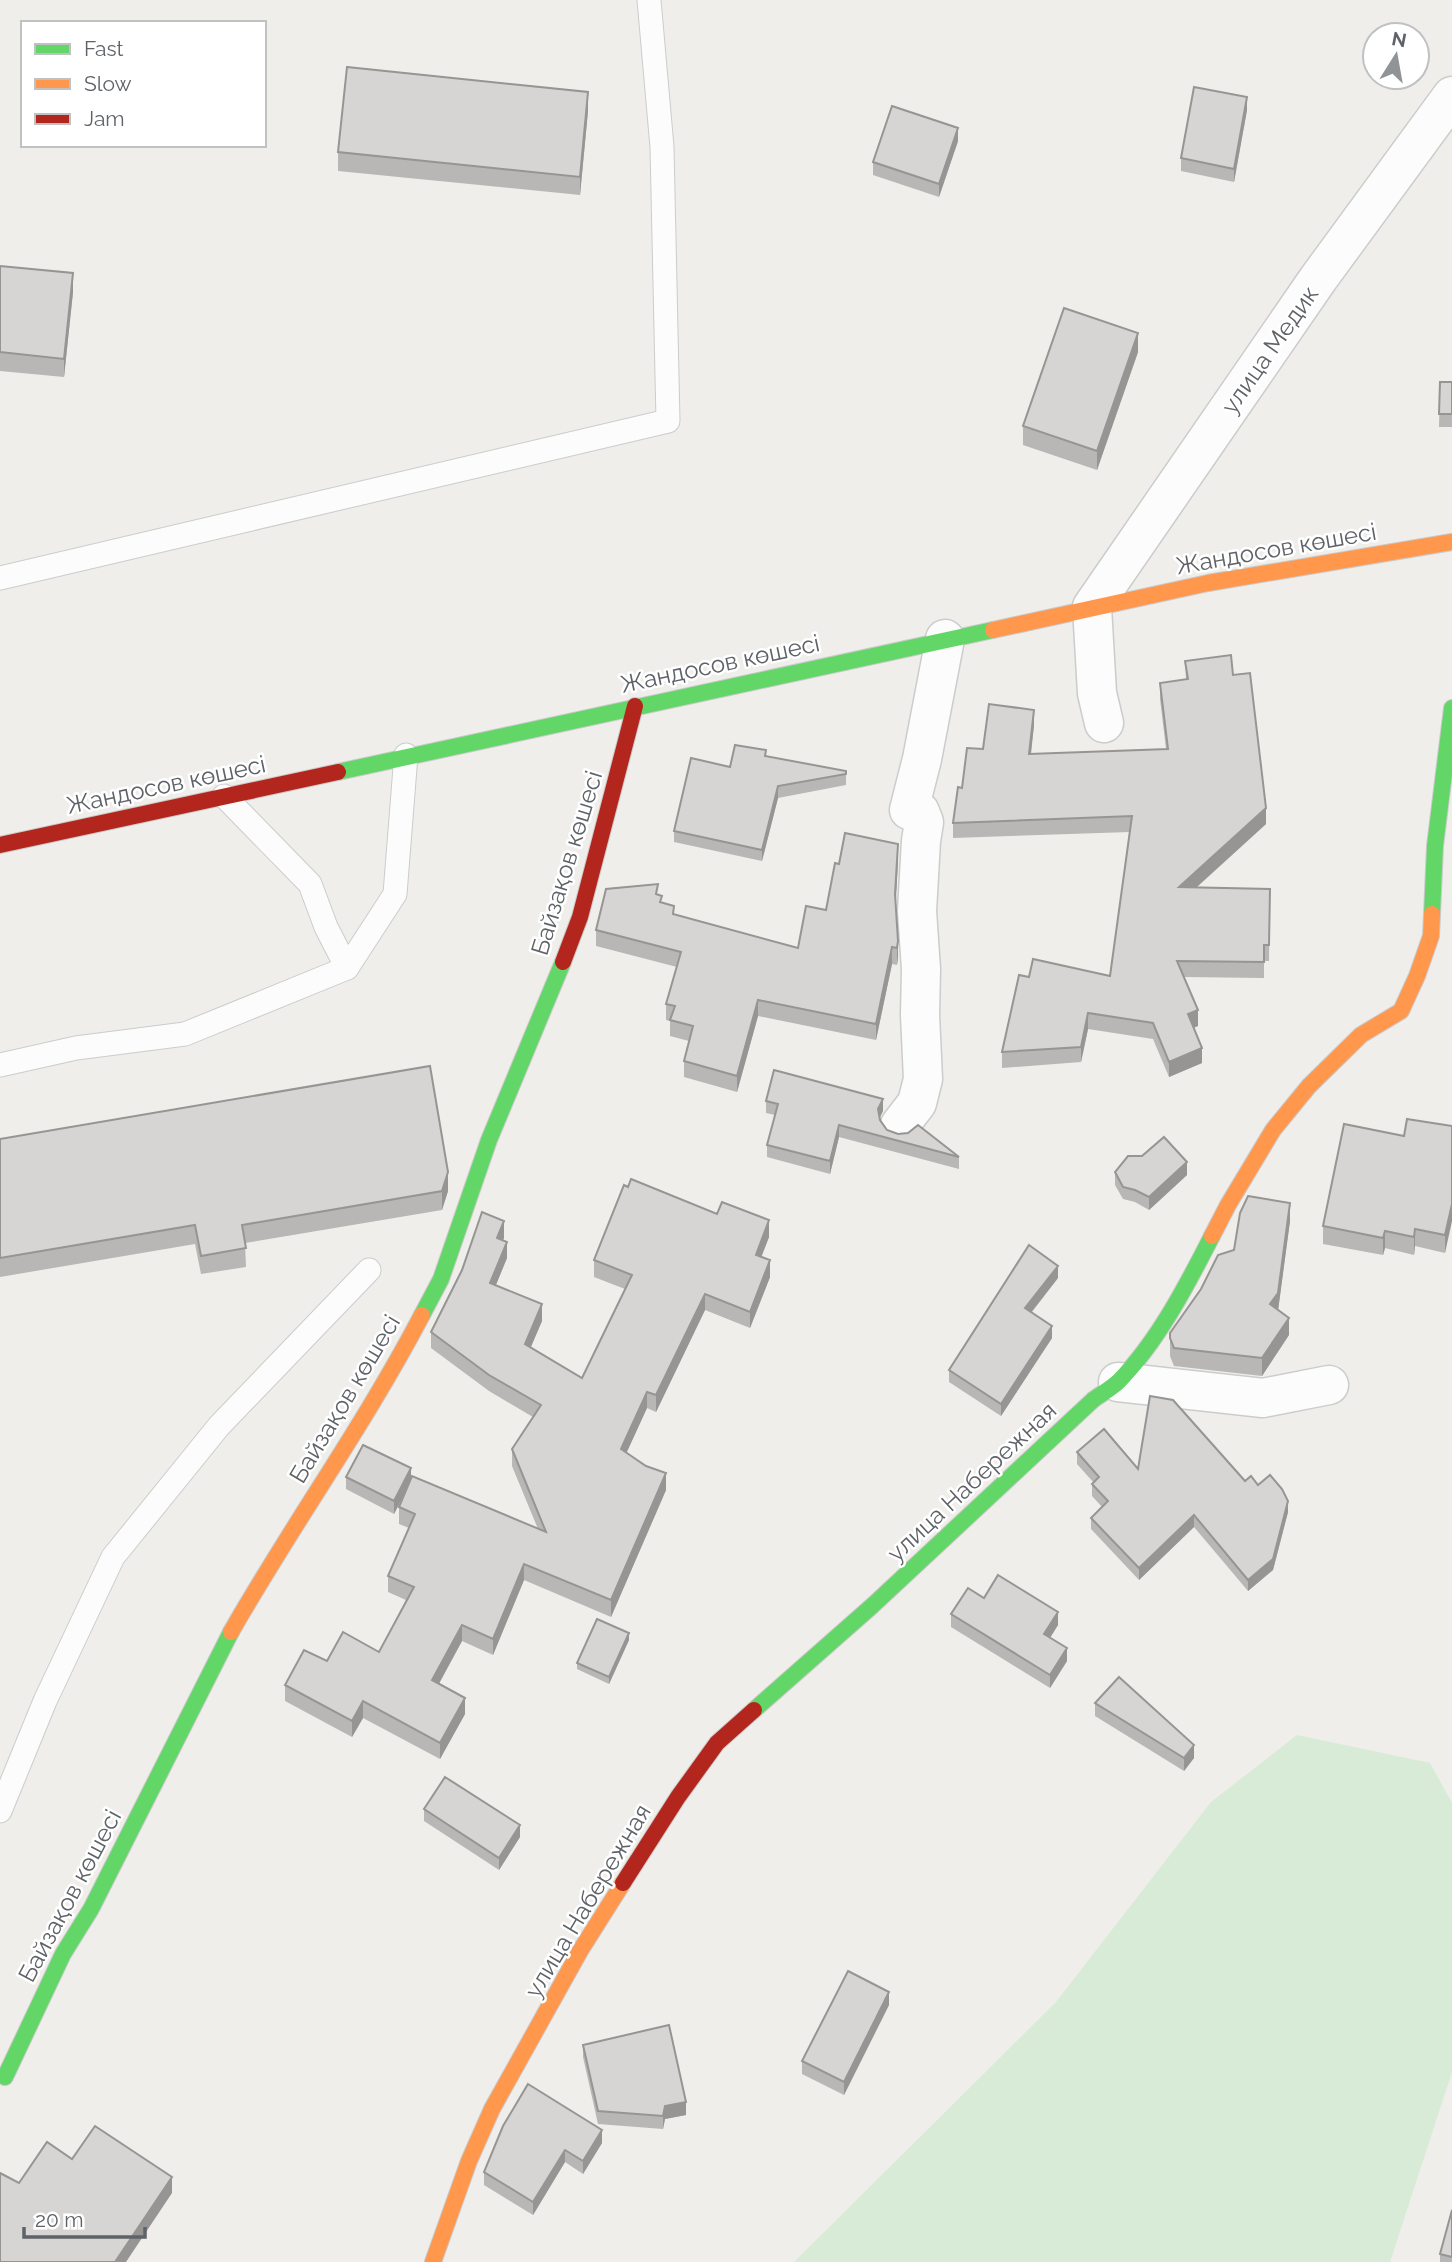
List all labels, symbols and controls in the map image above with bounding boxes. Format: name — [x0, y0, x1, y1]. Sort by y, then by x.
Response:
legend — [21, 21, 266, 147]
north arrow — [1361, 21, 1431, 91]
text: N — [1390, 27, 1408, 51]
text: Fast — [84, 36, 124, 61]
text: Slow — [84, 71, 132, 96]
text: Jam — [84, 106, 125, 131]
street label: улица Медик — [1215, 280, 1324, 419]
street label: Жандосов көшесі — [1173, 517, 1378, 580]
street label: Жандосов көшесі — [618, 628, 822, 699]
street label: Жандосов көшесі — [64, 749, 268, 820]
street label: Байзақов көшесі — [525, 767, 608, 958]
street label: Байзақов көшесі — [283, 1309, 406, 1488]
street label: улица Набережная — [881, 1396, 1062, 1568]
street label: улица Набережная — [518, 1799, 657, 2003]
street label: Байзақов көшесі — [12, 1805, 127, 1987]
scale bar — [24, 2196, 145, 2240]
text: 20 m — [35, 2207, 83, 2232]

